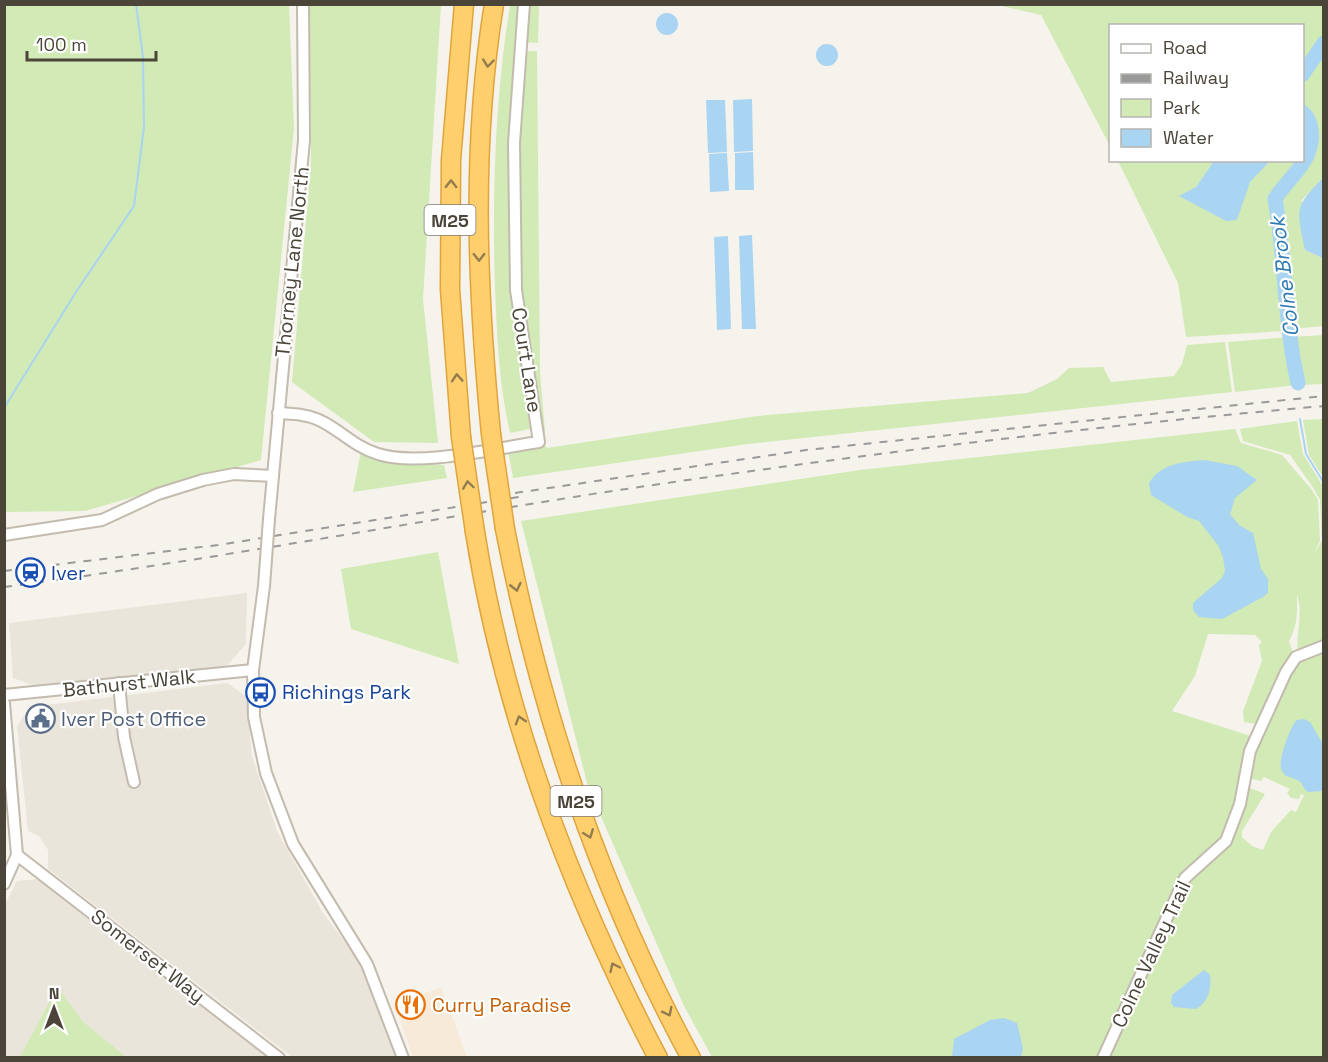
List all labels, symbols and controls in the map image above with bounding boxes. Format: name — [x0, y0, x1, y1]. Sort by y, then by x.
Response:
scale bar — [27, 24, 156, 62]
legend — [1109, 24, 1304, 162]
text: 100 m — [36, 33, 87, 56]
text: Road — [1163, 36, 1207, 59]
one-way arrow — [482, 58, 495, 67]
text: Railway — [1163, 66, 1229, 89]
text: Park — [1163, 96, 1201, 119]
text: Water — [1163, 126, 1214, 149]
street label: Thorney Lane North — [269, 165, 315, 359]
one-way arrow — [444, 179, 457, 188]
road number: M25 — [424, 205, 476, 235]
water label: Colne Brook — [1263, 213, 1305, 339]
one-way arrow — [473, 253, 485, 262]
street label: Court Lane — [506, 306, 548, 414]
one-way arrow — [451, 374, 464, 383]
one-way arrow — [463, 480, 475, 489]
station icon: Iver — [14, 557, 46, 589]
place label: Iver — [51, 560, 86, 586]
one-way arrow — [509, 582, 522, 592]
street label: Bathurst Walk — [61, 663, 197, 703]
bus stop icon: Richings Park — [245, 676, 277, 708]
place label: Richings Park — [282, 679, 411, 705]
public building icon: Iver Post Office — [24, 703, 56, 735]
place label: Iver Post Office — [61, 706, 206, 732]
one-way arrow — [514, 715, 527, 726]
road number: M25 — [550, 786, 602, 816]
one-way arrow — [582, 828, 594, 839]
street label: Colne Valley Trail — [1106, 876, 1196, 1032]
street label: Somerset Way — [86, 903, 210, 1009]
one-way arrow — [609, 963, 621, 974]
north arrow — [24, 978, 84, 1038]
text: N — [49, 983, 59, 1004]
restaurant icon: Curry Paradise — [395, 989, 427, 1021]
place label: Curry Paradise — [432, 992, 571, 1018]
one-way arrow — [660, 1006, 672, 1017]

